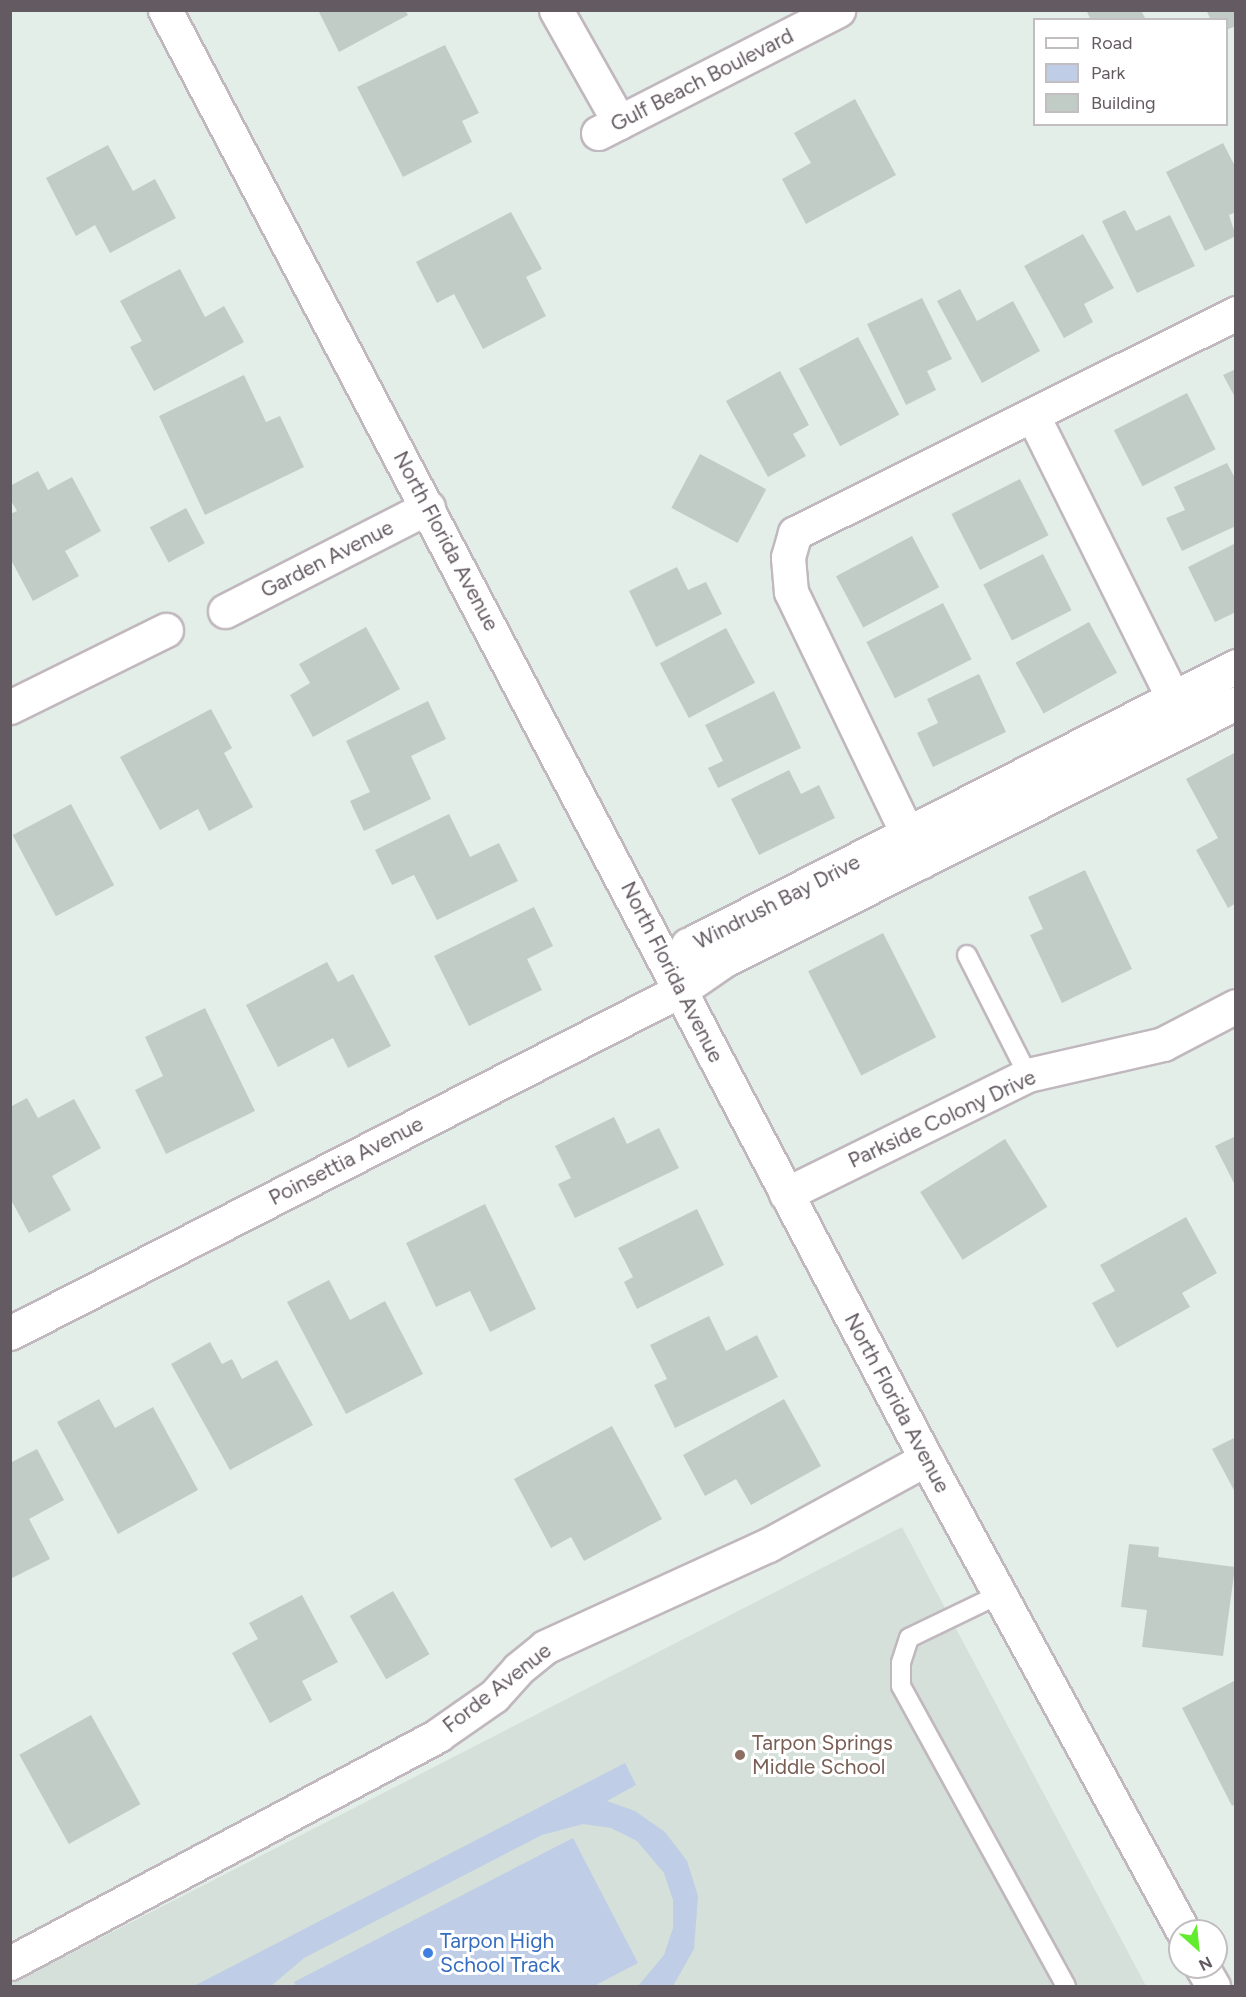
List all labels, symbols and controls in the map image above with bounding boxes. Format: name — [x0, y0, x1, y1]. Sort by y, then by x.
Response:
legend — [1033, 18, 1228, 126]
street label: Gulf Beach Boulevard — [606, 23, 798, 137]
text: Road — [1091, 32, 1132, 54]
text: Park — [1091, 62, 1125, 84]
text: Building — [1091, 92, 1156, 114]
street label: North Florida Avenue — [388, 447, 504, 635]
street label: Garden Avenue — [256, 515, 398, 603]
street label: Windrush Bay Drive — [690, 849, 864, 955]
street label: North Florida Avenue — [615, 877, 729, 1067]
street label: Parkside Colony Drive — [844, 1064, 1040, 1174]
street label: Poinsettia Avenue — [265, 1111, 427, 1211]
street label: North Florida Avenue — [839, 1309, 955, 1497]
street label: Forde Avenue — [438, 1638, 556, 1738]
place label: Tarpon Springs Middle School — [752, 1730, 893, 1780]
marker: Tarpon Springs Middle School — [733, 1748, 747, 1762]
north arrow — [1168, 1919, 1228, 1979]
place label: Tarpon High School Track — [440, 1928, 560, 1978]
marker: Tarpon High School Track — [421, 1946, 435, 1960]
text: N — [1196, 1952, 1215, 1975]

